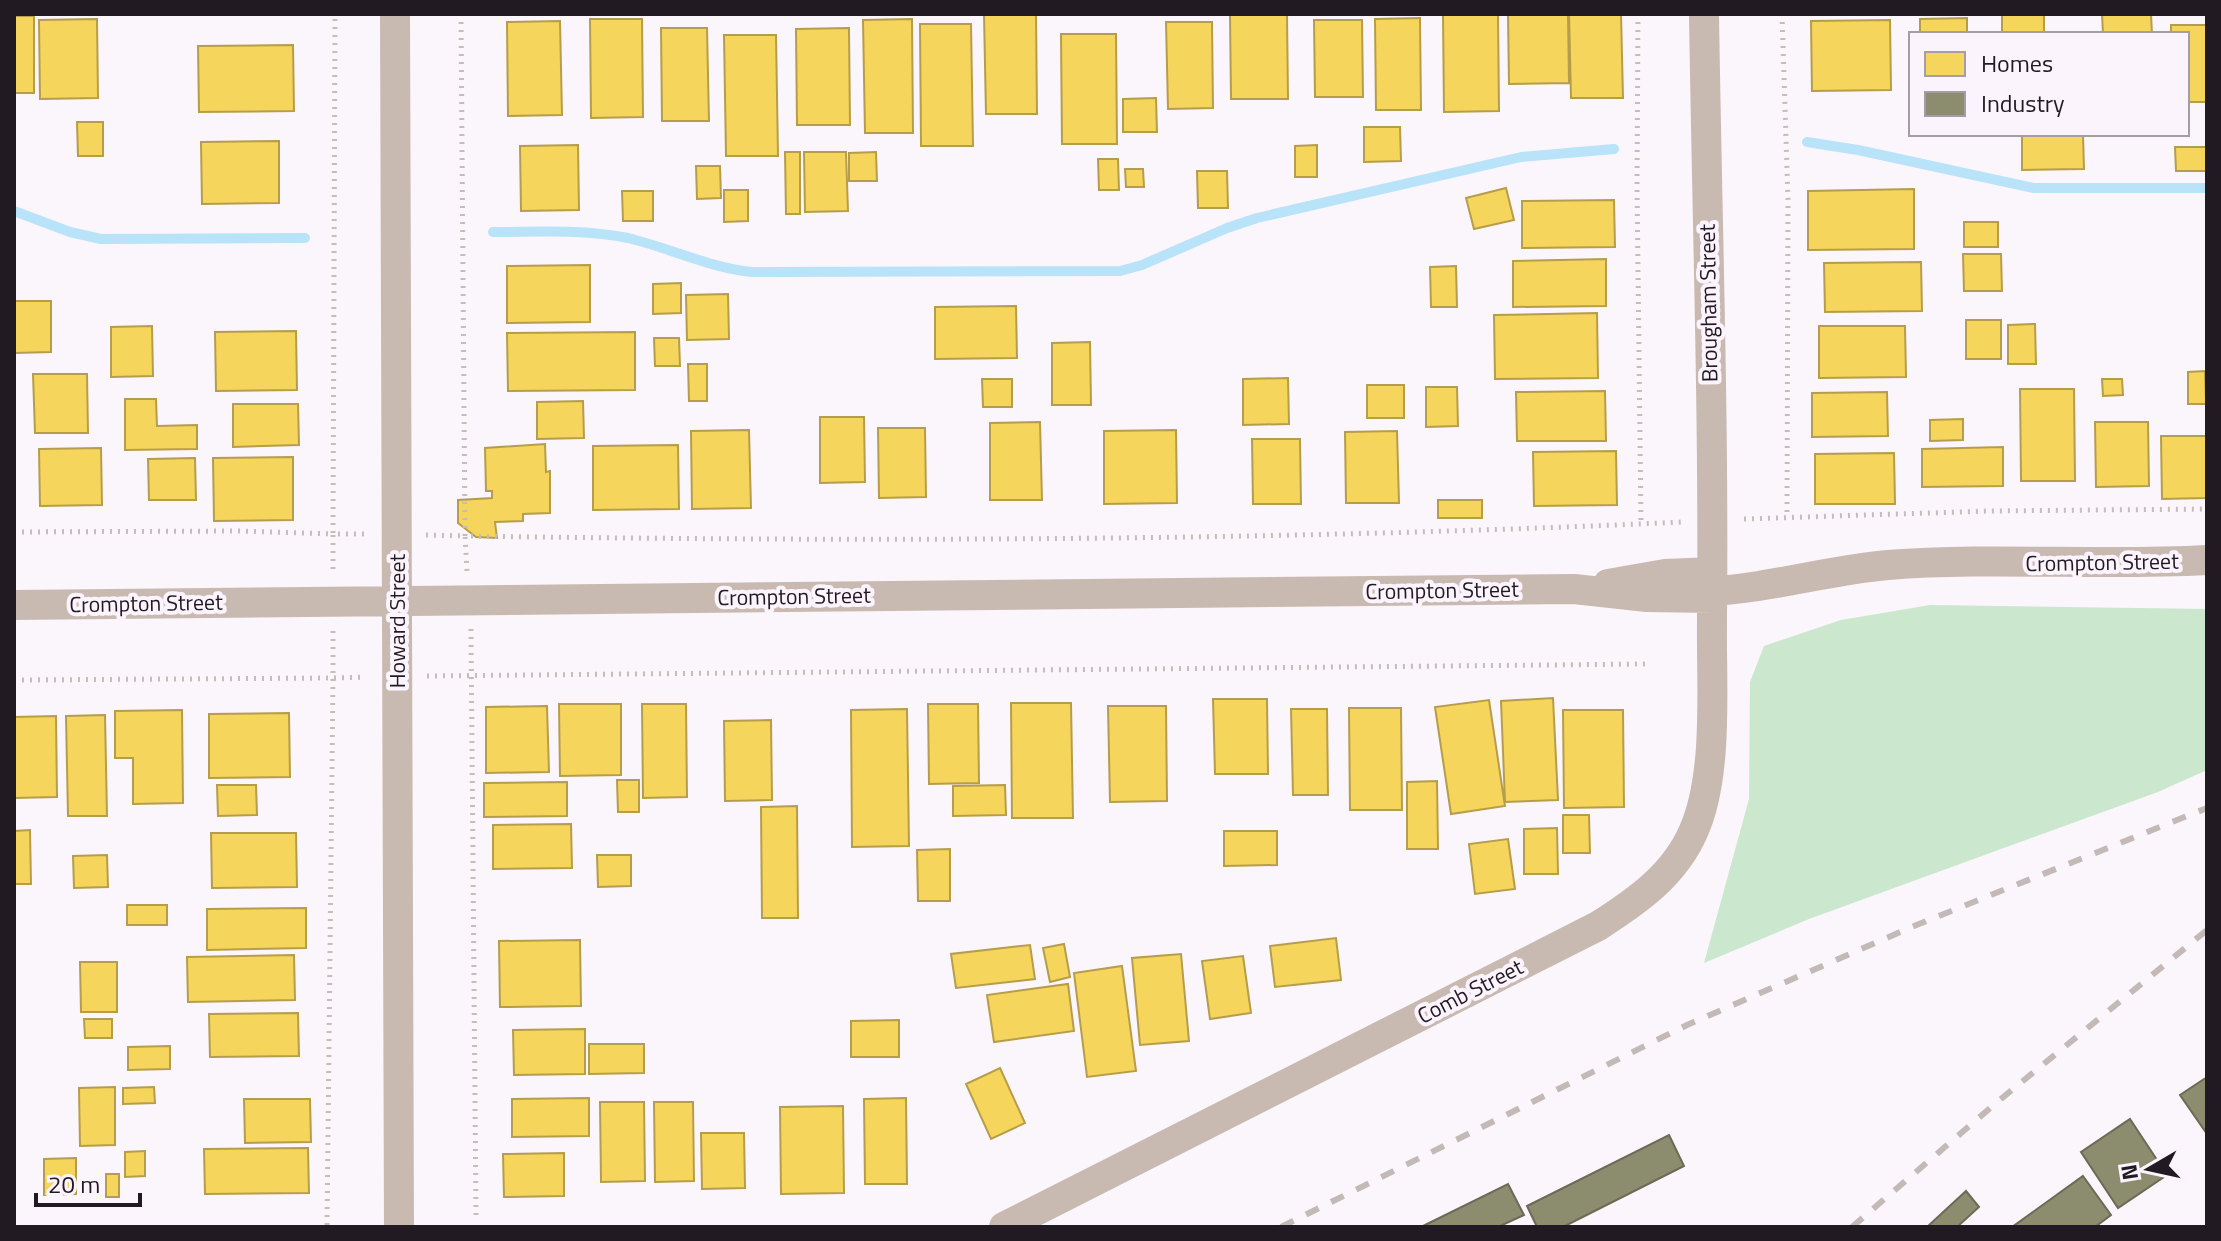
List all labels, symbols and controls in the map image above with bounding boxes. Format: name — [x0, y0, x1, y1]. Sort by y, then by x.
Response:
legend — [1909, 32, 2189, 136]
text: Homes — [1981, 45, 2053, 81]
text: Industry — [1981, 85, 2065, 121]
street label: Brougham Street — [1690, 223, 1726, 382]
street label: Crompton Street — [2025, 544, 2179, 580]
street label: Howard Street — [380, 554, 414, 688]
street label: Crompton Street — [1365, 572, 1519, 608]
street label: Crompton Street — [717, 578, 871, 614]
street label: Crompton Street — [69, 585, 223, 621]
street label: Comb Street — [1411, 950, 1529, 1032]
north arrow — [2109, 1129, 2189, 1209]
scale bar — [36, 1157, 140, 1207]
text: N — [2111, 1162, 2147, 1182]
text: 20 m — [48, 1166, 100, 1202]

